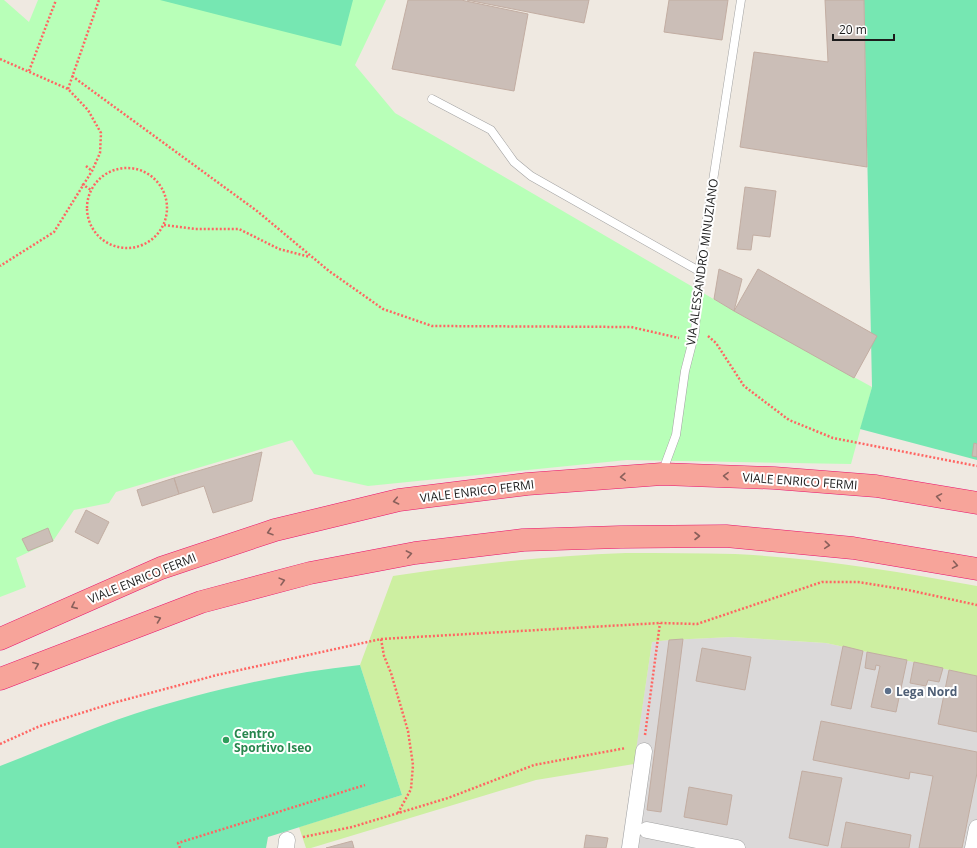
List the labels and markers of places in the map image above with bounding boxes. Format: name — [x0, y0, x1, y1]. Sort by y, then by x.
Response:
place label: Lega Nord — [896, 683, 957, 700]
marker: Lega Nord — [883, 686, 893, 696]
place label: Centro Sportivo Iseo — [234, 725, 312, 756]
marker: Centro Sportivo Iseo — [221, 735, 231, 745]

